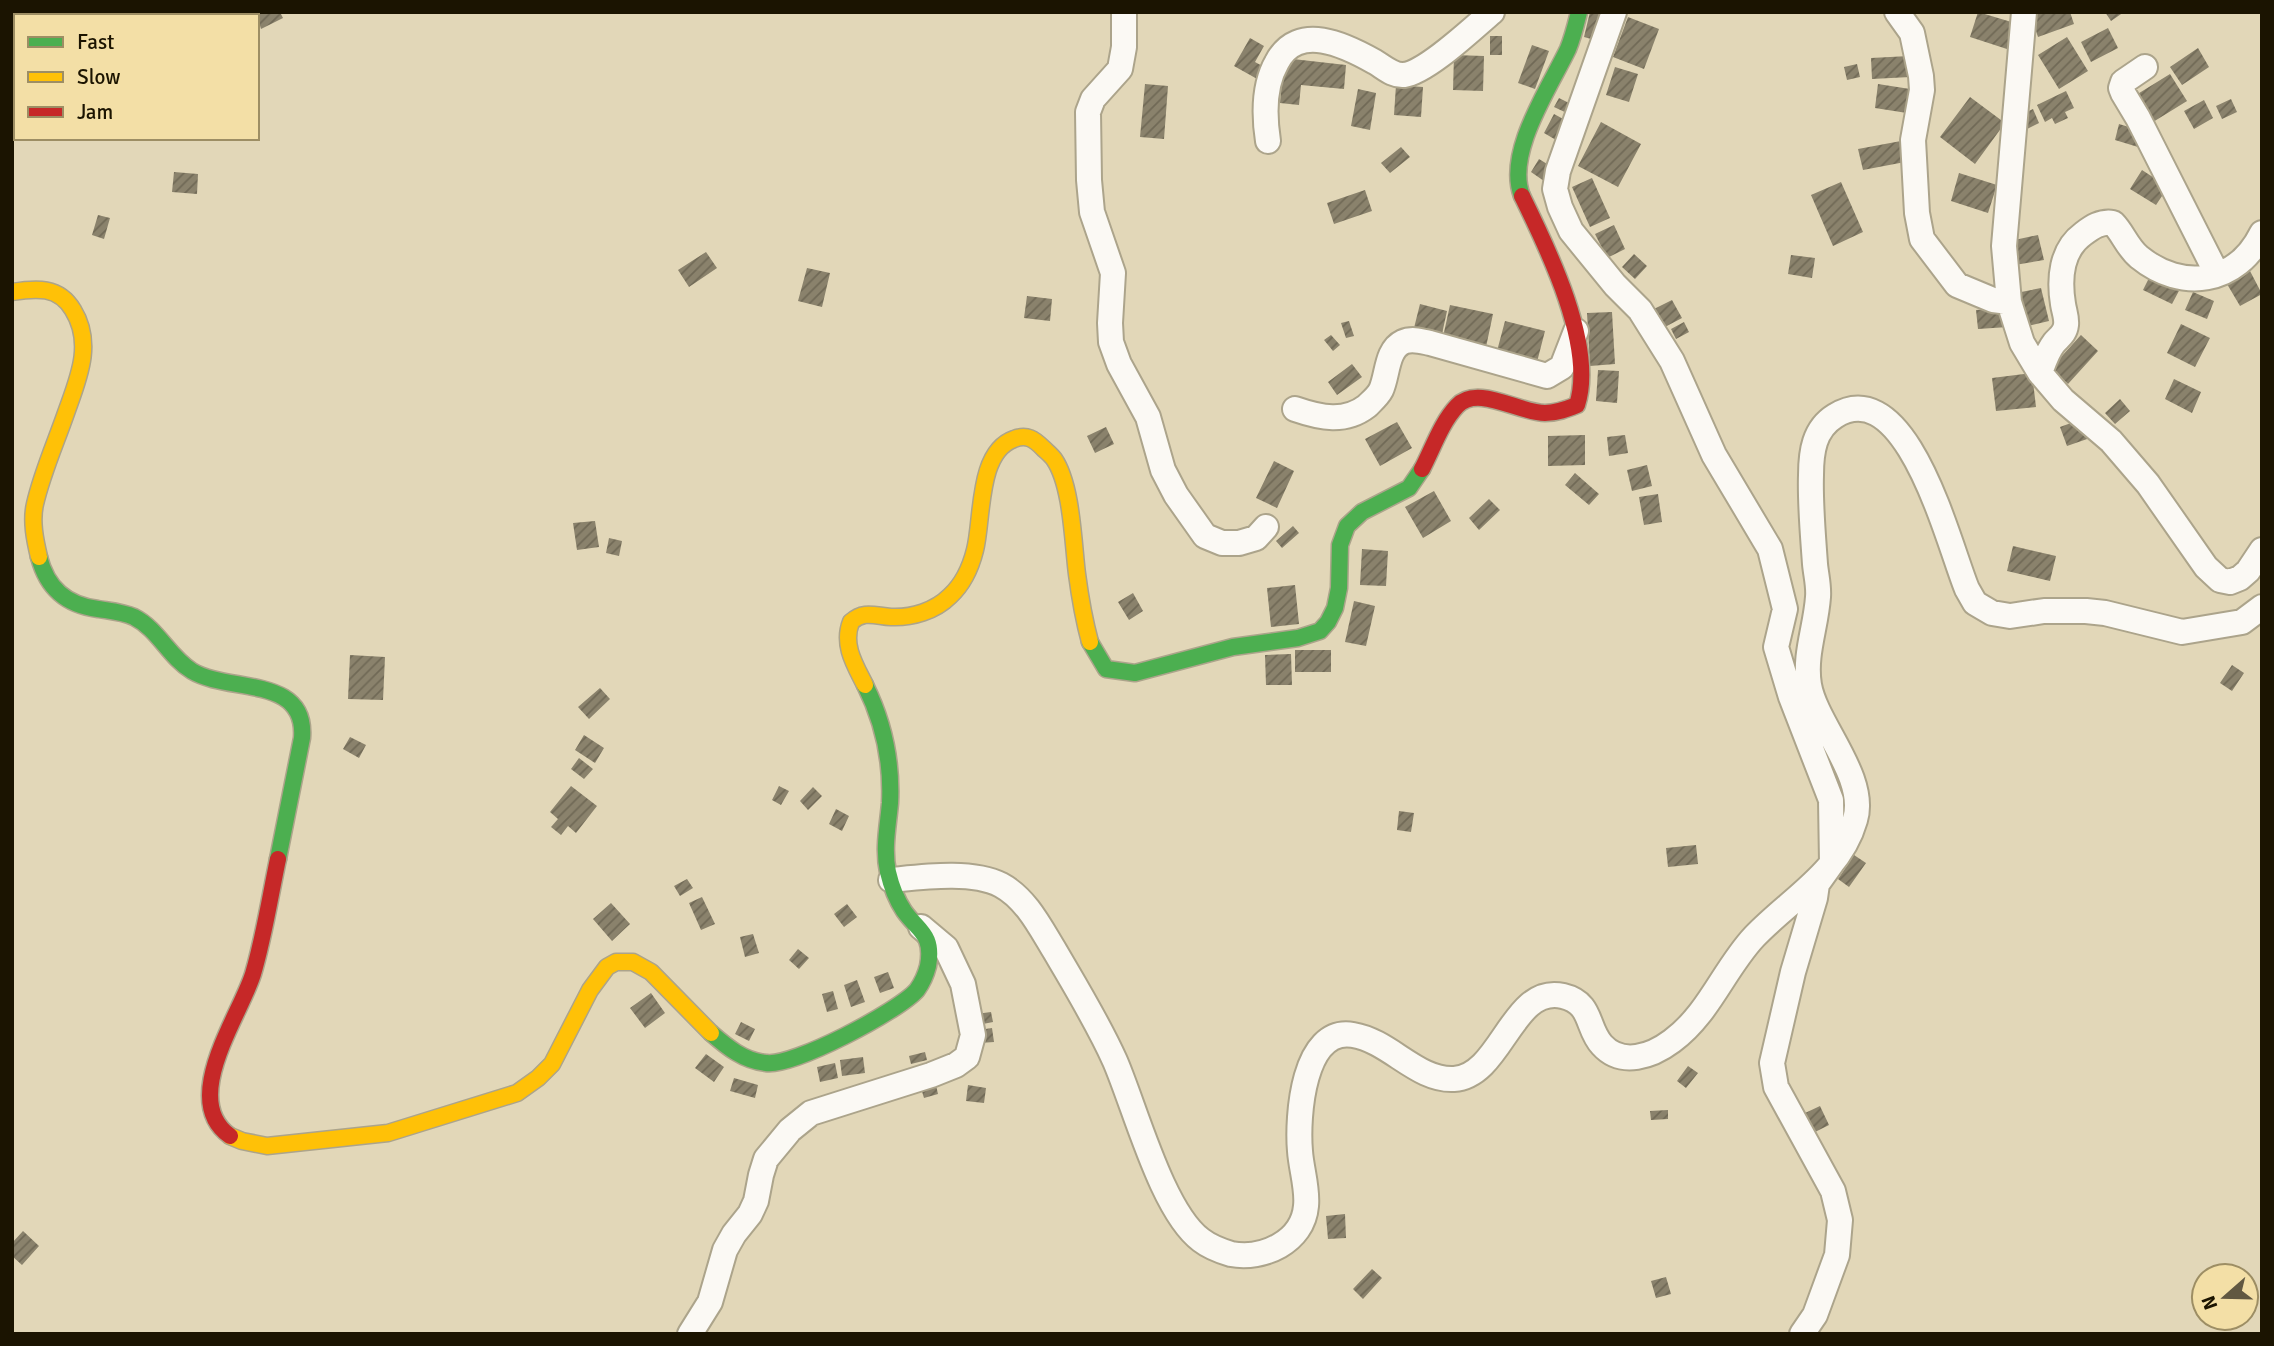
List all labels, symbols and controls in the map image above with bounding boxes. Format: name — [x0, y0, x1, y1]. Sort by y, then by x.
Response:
legend — [14, 14, 259, 140]
text: Fast — [77, 29, 114, 55]
text: Slow — [77, 64, 121, 90]
text: Jam — [77, 99, 113, 125]
north arrow — [2190, 1262, 2260, 1332]
text: N — [2196, 1292, 2224, 1313]

